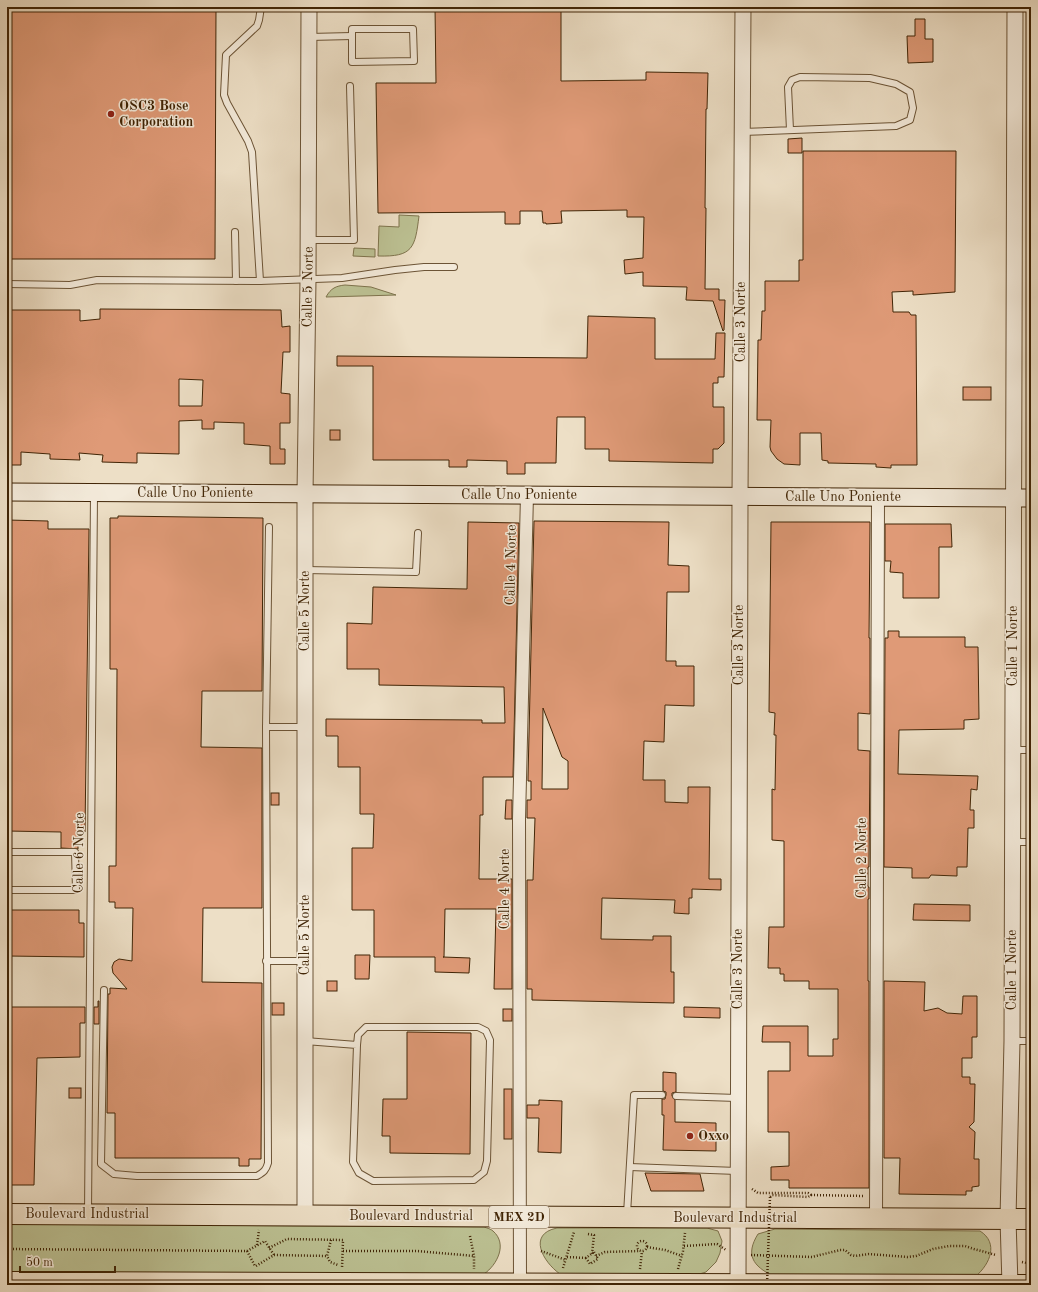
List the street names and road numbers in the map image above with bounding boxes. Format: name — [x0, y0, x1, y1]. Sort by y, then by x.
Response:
street label: Calle 5 Norte — [300, 246, 316, 328]
street label: Calle 3 Norte — [734, 281, 748, 363]
street label: Calle Uno Poniente — [137, 486, 253, 500]
street label: Calle Uno Poniente — [461, 488, 577, 502]
street label: Calle Uno Poniente — [785, 490, 901, 504]
street label: Calle 4 Norte — [503, 524, 519, 606]
street label: Calle 5 Norte — [298, 570, 312, 652]
street label: Calle 3 Norte — [732, 604, 746, 686]
street label: Calle 1 Norte — [1006, 605, 1020, 687]
street label: Calle 6 Norte — [71, 812, 87, 894]
street label: Calle 2 Norte — [855, 817, 869, 899]
street label: Calle 4 Norte — [498, 848, 512, 930]
street label: Calle 5 Norte — [298, 894, 312, 976]
street label: Calle 3 Norte — [731, 928, 745, 1010]
street label: Calle 1 Norte — [1005, 929, 1019, 1011]
road number: MEX 2D — [489, 1206, 549, 1228]
street label: Boulevard Industrial — [25, 1207, 149, 1221]
street label: Boulevard Industrial — [349, 1209, 473, 1223]
street label: Boulevard Industrial — [673, 1211, 797, 1225]

